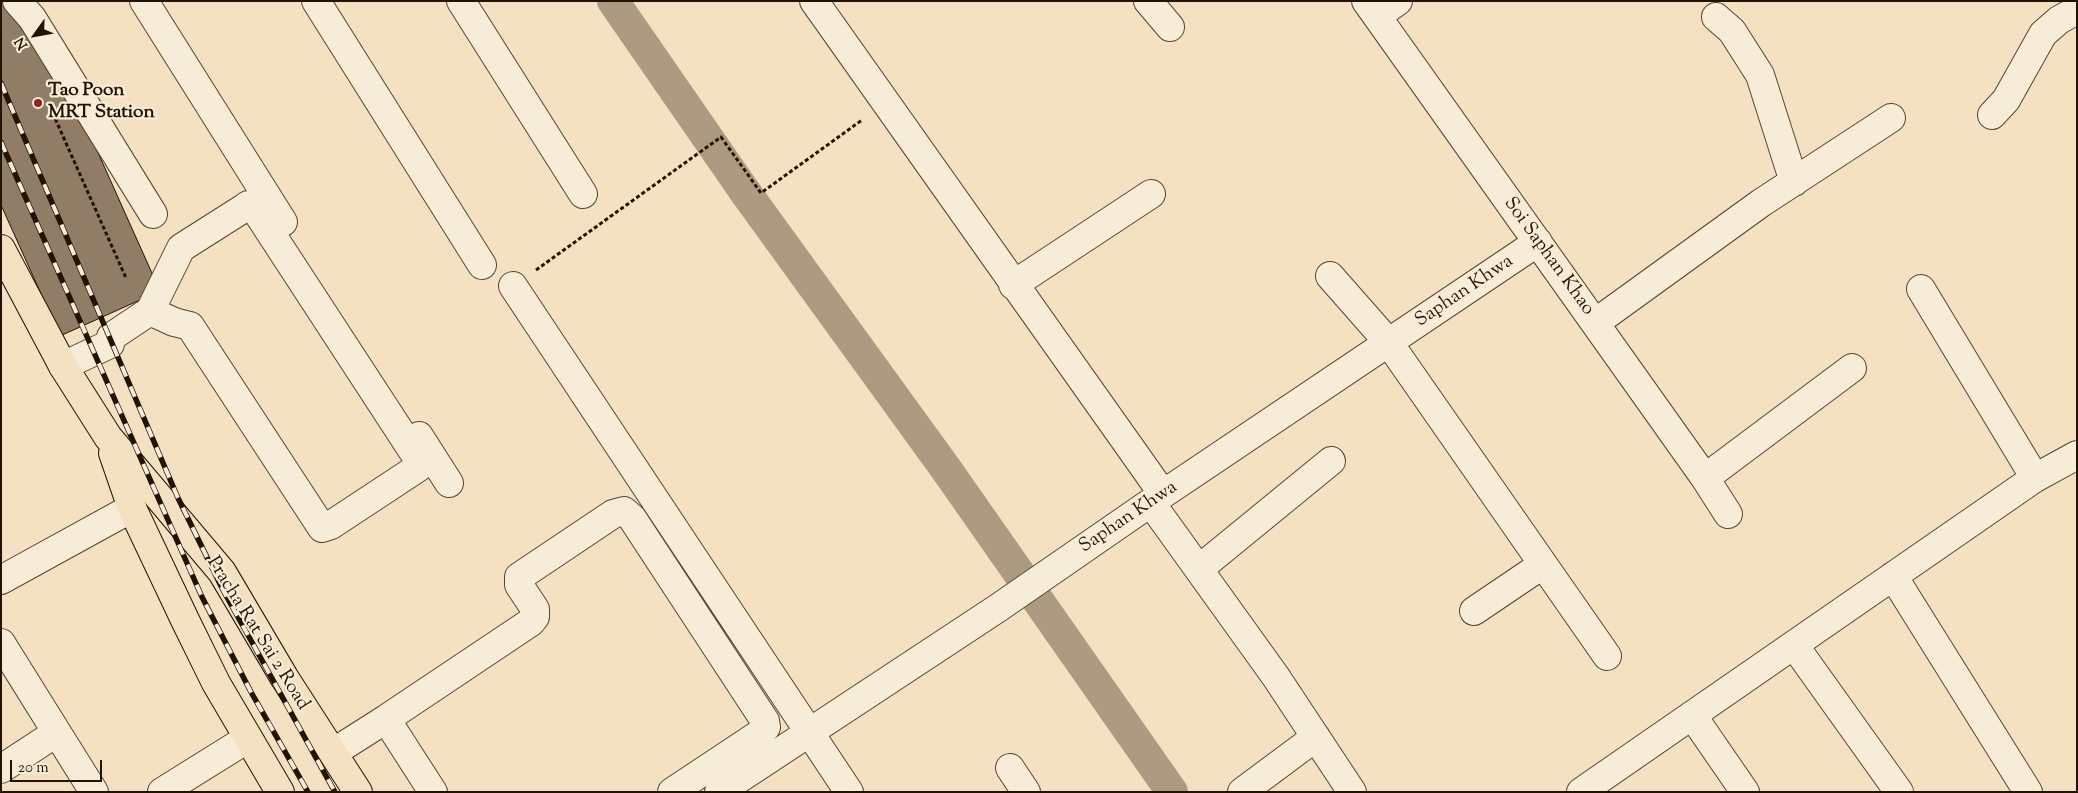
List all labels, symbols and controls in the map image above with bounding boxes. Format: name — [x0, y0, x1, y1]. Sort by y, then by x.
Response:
north arrow — [10, 10, 60, 60]
text: N — [11, 33, 34, 53]
place label: Tao Poon MRT Station — [48, 81, 155, 125]
marker: Tao Poon MRT Station — [32, 97, 44, 109]
street label: Soi Saphan Khao — [1497, 193, 1599, 321]
street label: Saphan Khwa — [1412, 251, 1518, 333]
street label: Saphan Khwa — [1076, 477, 1182, 559]
street label: Pracha Rat Sai 2 Road — [201, 553, 313, 715]
scale bar — [12, 750, 105, 782]
text: 20 m — [18, 758, 49, 779]

